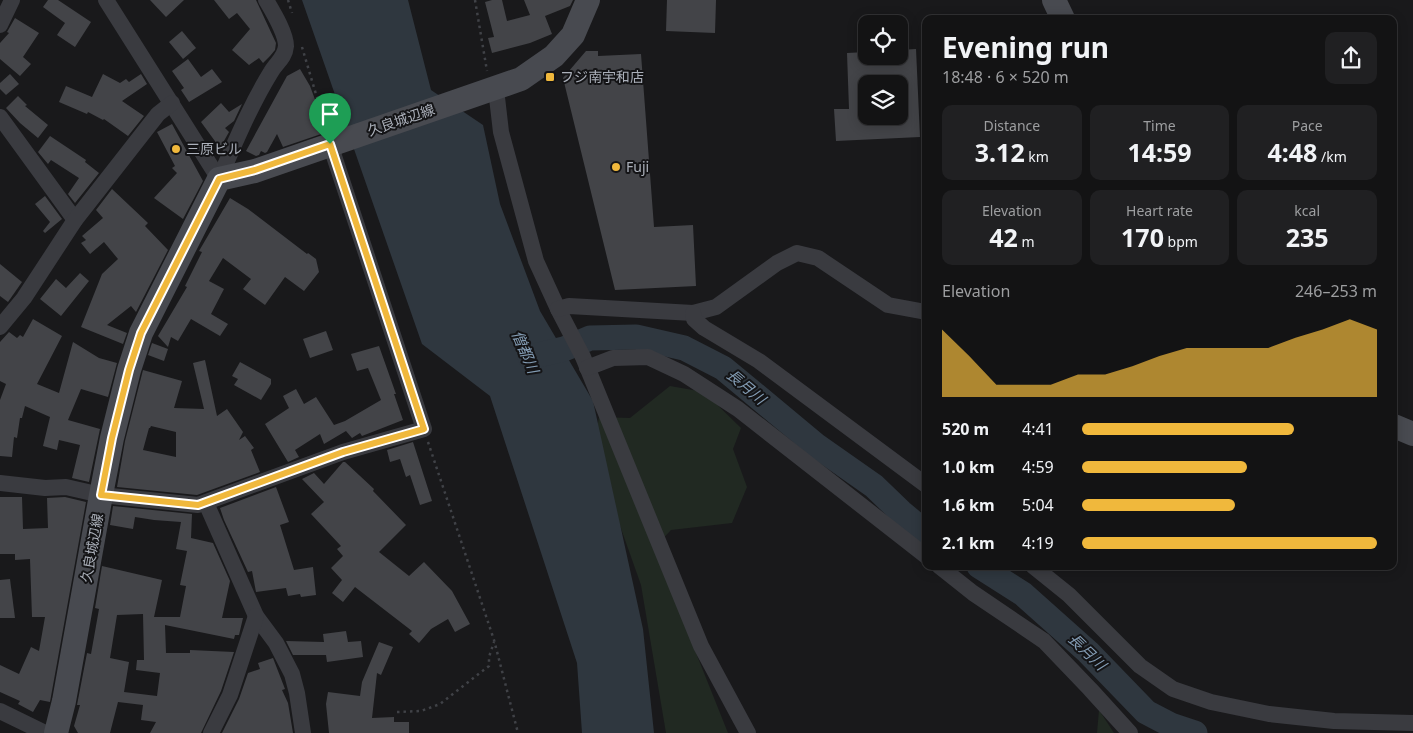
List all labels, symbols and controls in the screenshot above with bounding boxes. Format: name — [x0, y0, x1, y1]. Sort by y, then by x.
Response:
map controls — [858, 15, 908, 125]
button: locate — [858, 15, 908, 65]
text: Evening run — [942, 28, 1109, 66]
button: share — [1325, 32, 1377, 84]
text: 18:48 · 6 × 520 m — [942, 66, 1069, 88]
place label: フジ南宇和店 — [560, 67, 644, 86]
marker: フジ南宇和店 — [544, 71, 556, 83]
button: layers — [858, 75, 908, 125]
pin — [309, 93, 351, 144]
street label: 久良城辺線 — [365, 99, 437, 140]
icon: arrive — [316, 100, 344, 128]
text: Distance — [983, 116, 1040, 135]
text: Time — [1143, 116, 1176, 135]
text: Pace — [1292, 116, 1323, 135]
text: 3.12 — [975, 135, 1025, 169]
text: 14:59 — [1127, 135, 1192, 169]
text: 4:48 — [1267, 135, 1317, 169]
place label: 三原ビル — [186, 139, 242, 158]
marker: 三原ビル — [170, 143, 182, 155]
text: km — [1025, 147, 1049, 166]
text: /km — [1317, 147, 1347, 166]
place label: Fuji — [626, 157, 649, 176]
marker: Fuji — [610, 161, 622, 173]
text: Elevation — [982, 201, 1042, 220]
text: Heart rate — [1126, 201, 1193, 220]
text: kcal — [1294, 201, 1320, 220]
text: 42 — [989, 220, 1018, 254]
text: 170 — [1121, 220, 1164, 254]
text: 235 — [1286, 220, 1329, 254]
text: m — [1018, 232, 1035, 251]
text: bpm — [1164, 232, 1198, 251]
text: Elevation — [942, 280, 1010, 302]
text: 246–253 m — [1295, 280, 1377, 302]
water label: 僧都川 — [508, 327, 545, 378]
water label: 長月川 — [723, 364, 772, 410]
text: 520 m — [942, 418, 989, 440]
text: 4:41 — [1022, 418, 1054, 440]
text: 1.0 km — [942, 456, 994, 478]
text: 4:59 — [1022, 456, 1054, 478]
text: 1.6 km — [942, 494, 994, 516]
text: 5:04 — [1022, 494, 1054, 516]
street label: 久良城辺線 — [76, 512, 107, 584]
text: 2.1 km — [942, 532, 994, 554]
text: 4:19 — [1022, 532, 1054, 554]
water label: 長月川 — [1065, 628, 1112, 675]

